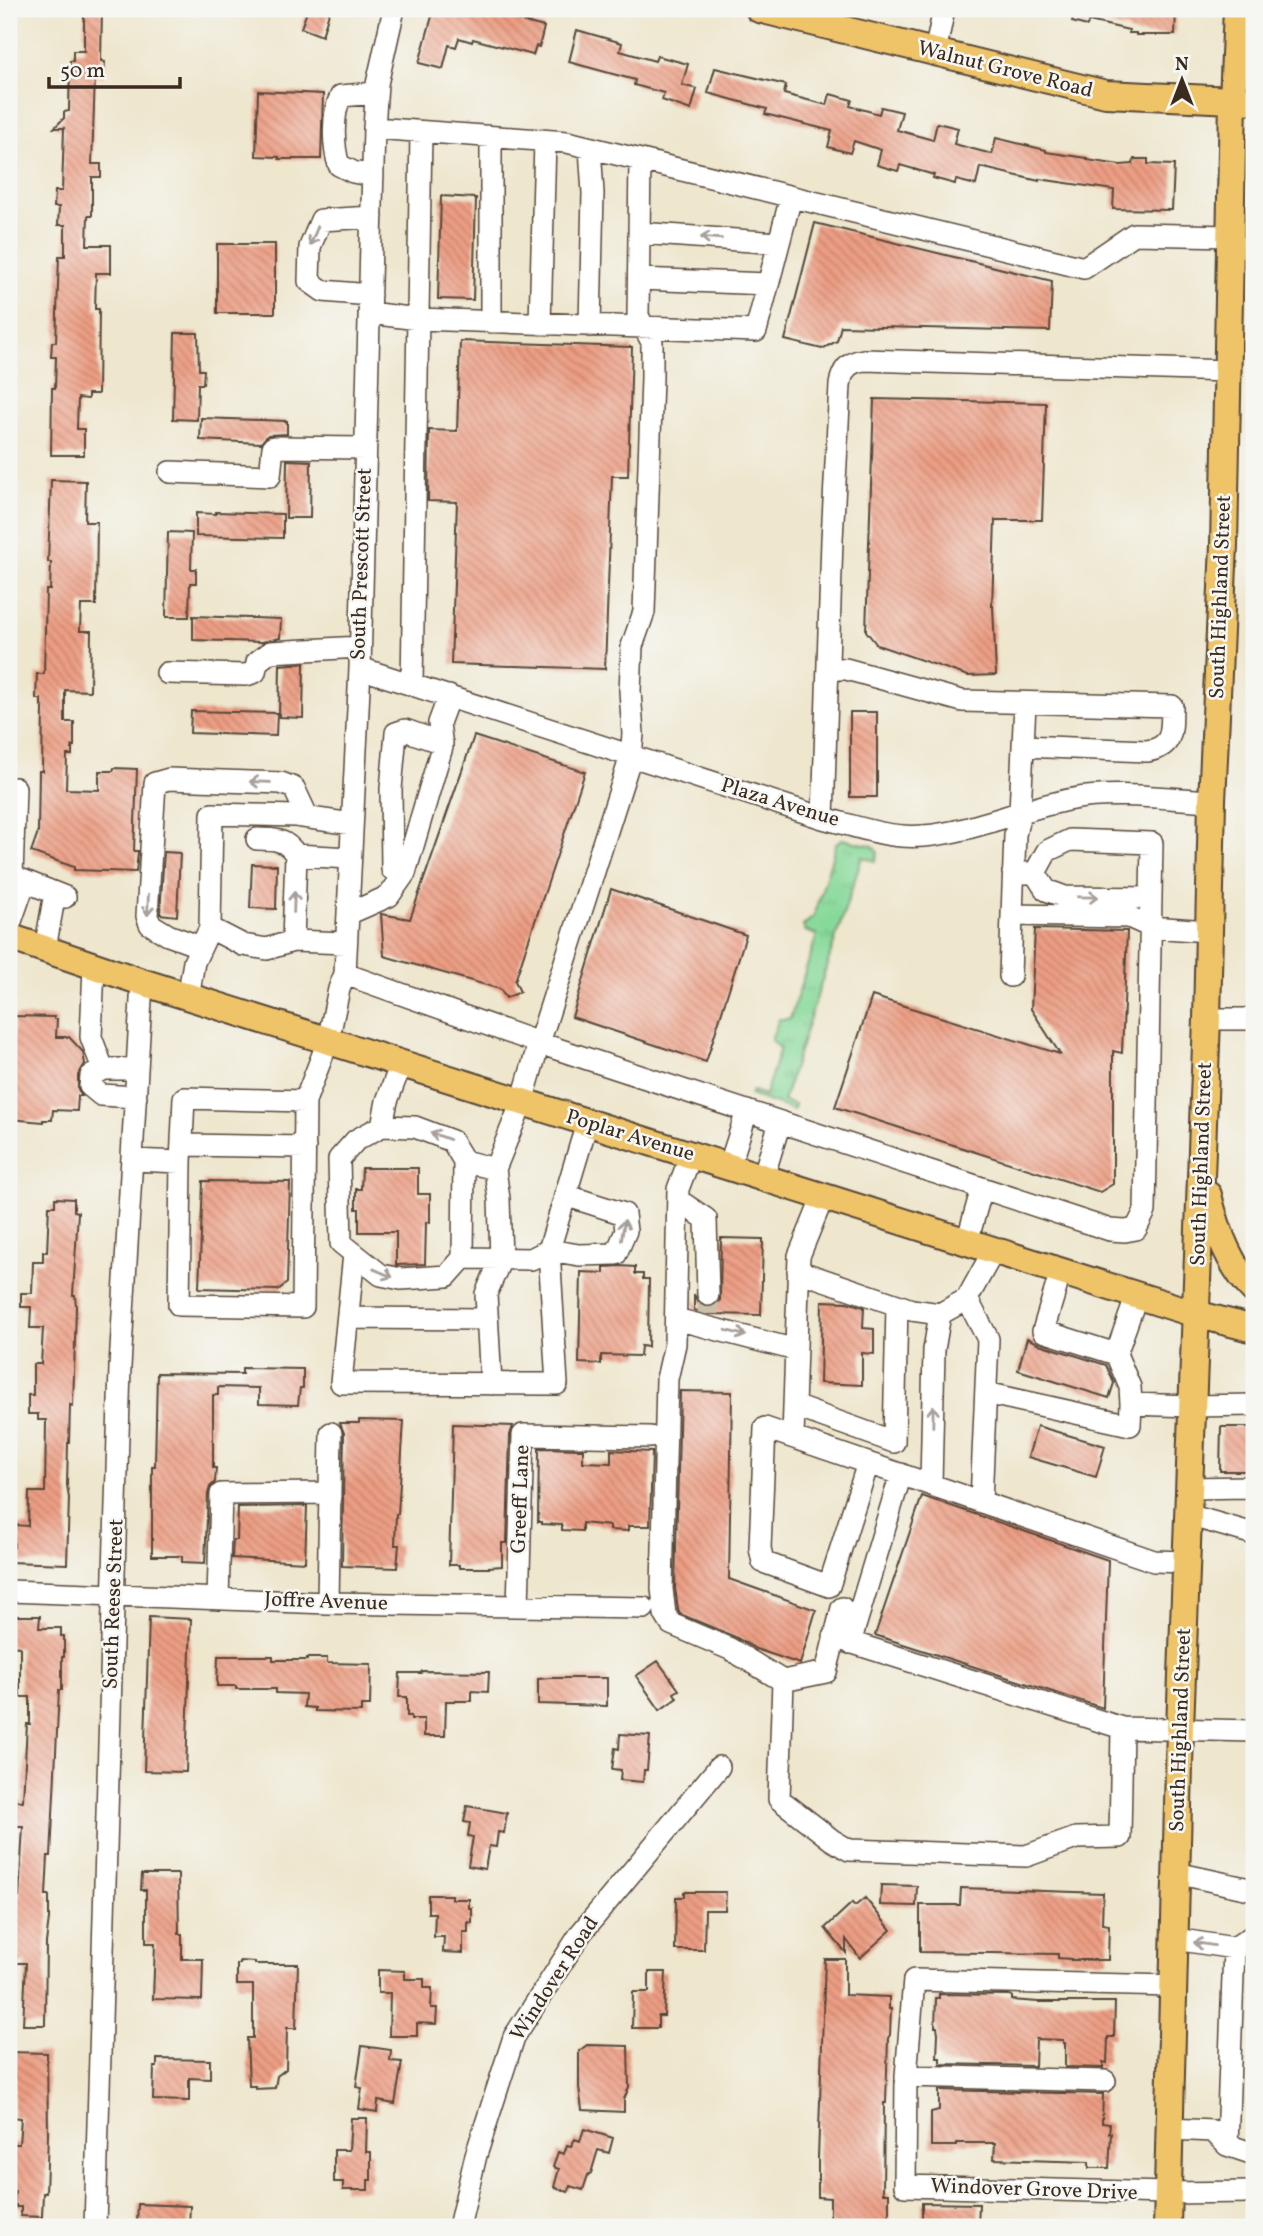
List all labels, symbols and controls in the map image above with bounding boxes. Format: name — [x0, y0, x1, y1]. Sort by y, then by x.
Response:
street label: Walnut Grove Road — [914, 34, 1096, 106]
scale bar — [49, 46, 180, 90]
north arrow — [1148, 46, 1218, 116]
text: N — [1175, 52, 1189, 78]
text: 50 m — [60, 57, 105, 86]
one-way arrow — [307, 225, 320, 247]
one-way arrow — [701, 231, 723, 244]
street label: South Prescott Street — [344, 467, 380, 661]
street label: South Highland Street — [1203, 494, 1239, 700]
street label: Plaza Avenue — [717, 771, 843, 835]
one-way arrow — [249, 775, 272, 789]
one-way arrow — [288, 890, 301, 913]
one-way arrow — [1076, 890, 1099, 904]
one-way arrow — [142, 893, 155, 916]
street label: South Highland Street — [1184, 1061, 1220, 1267]
street label: Poplar Avenue — [562, 1103, 698, 1169]
one-way arrow — [430, 1129, 452, 1142]
one-way arrow — [617, 1220, 630, 1242]
one-way arrow — [372, 1267, 393, 1280]
one-way arrow — [725, 1328, 747, 1341]
one-way arrow — [926, 1405, 939, 1428]
street label: Greeff Lane — [505, 1444, 537, 1554]
street label: South Reese Street — [97, 1518, 131, 1690]
street label: Joffre Avenue — [264, 1585, 388, 1619]
street label: South Highland Street — [1163, 1627, 1199, 1833]
street label: Windover Road — [504, 1911, 606, 2047]
one-way arrow — [1193, 1937, 1216, 1950]
street label: Windover Grove Drive — [930, 2172, 1138, 2208]

